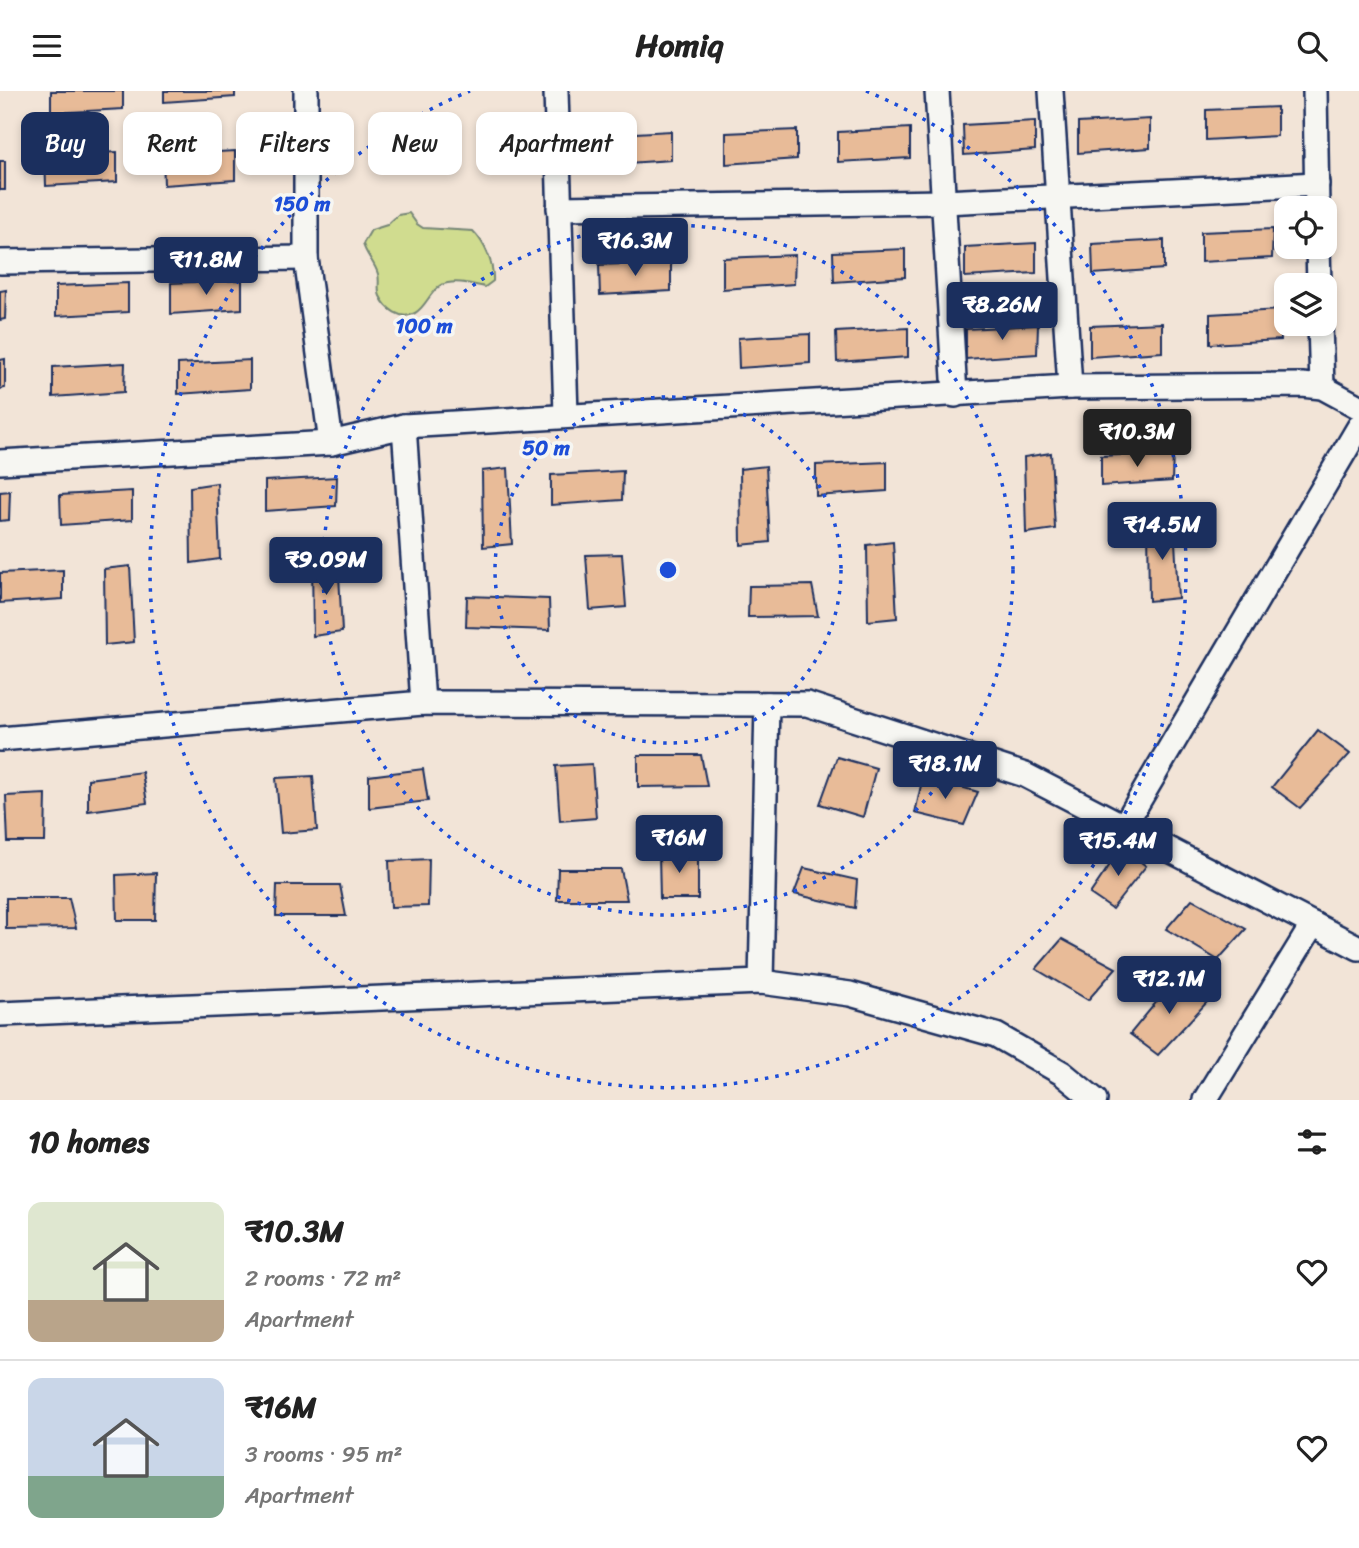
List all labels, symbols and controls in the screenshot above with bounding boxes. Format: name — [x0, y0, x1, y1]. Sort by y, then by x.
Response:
text: Homiq — [636, 17, 723, 74]
icon: menu — [28, 27, 66, 65]
icon: search — [1293, 27, 1331, 65]
chip: Buy — [21, 112, 109, 175]
chip: Rent — [123, 112, 222, 175]
chip: Filters — [236, 112, 354, 175]
chip: New — [368, 112, 462, 175]
chip: Apartment — [476, 112, 637, 175]
text: 150 m — [274, 185, 331, 223]
map controls — [1274, 196, 1337, 336]
button: locate — [1274, 196, 1337, 259]
pin: ₹16.3M — [578, 219, 692, 278]
text: ₹16.3M — [598, 220, 672, 261]
pin: ₹11.8M — [149, 237, 263, 297]
text: ₹11.8M — [170, 239, 242, 280]
button: layers — [1274, 273, 1337, 336]
pin: ₹8.26M — [945, 282, 1059, 342]
text: ₹8.26M — [963, 284, 1041, 325]
text: 100 m — [395, 307, 453, 345]
pin: ₹10.3M — [1080, 409, 1194, 469]
text: ₹10.3M — [1099, 411, 1175, 452]
text: 50 m — [522, 429, 571, 467]
pin: ₹14.5M — [1105, 503, 1219, 562]
text: ₹14.5M — [1124, 504, 1200, 545]
pin: ₹9.09M — [269, 538, 383, 597]
text: ₹9.09M — [285, 539, 367, 580]
centre of rings — [656, 558, 680, 582]
pin: ₹18.1M — [888, 741, 1002, 801]
text: ₹18.1M — [909, 743, 981, 784]
pin: ₹16M — [638, 815, 720, 875]
text: ₹16M — [652, 817, 706, 858]
pin: ₹15.4M — [1061, 819, 1175, 878]
text: ₹15.4M — [1080, 820, 1156, 861]
pin: ₹12.1M — [1112, 957, 1226, 1016]
text: ₹12.1M — [1133, 958, 1205, 999]
text: 10 homes — [28, 1115, 149, 1169]
icon: filters — [1293, 1123, 1331, 1161]
text: ₹10.3M — [245, 1204, 344, 1258]
icon: home — [84, 1230, 168, 1314]
icon: heart — [1293, 1253, 1331, 1291]
text: 2 rooms · 72 m² — [245, 1258, 401, 1299]
text: Apartment — [245, 1299, 354, 1340]
text: ₹16M — [245, 1380, 316, 1434]
icon: home — [84, 1406, 168, 1490]
icon: heart — [1293, 1429, 1331, 1467]
text: 3 rooms · 95 m² — [245, 1434, 402, 1475]
text: Apartment — [245, 1475, 354, 1516]

